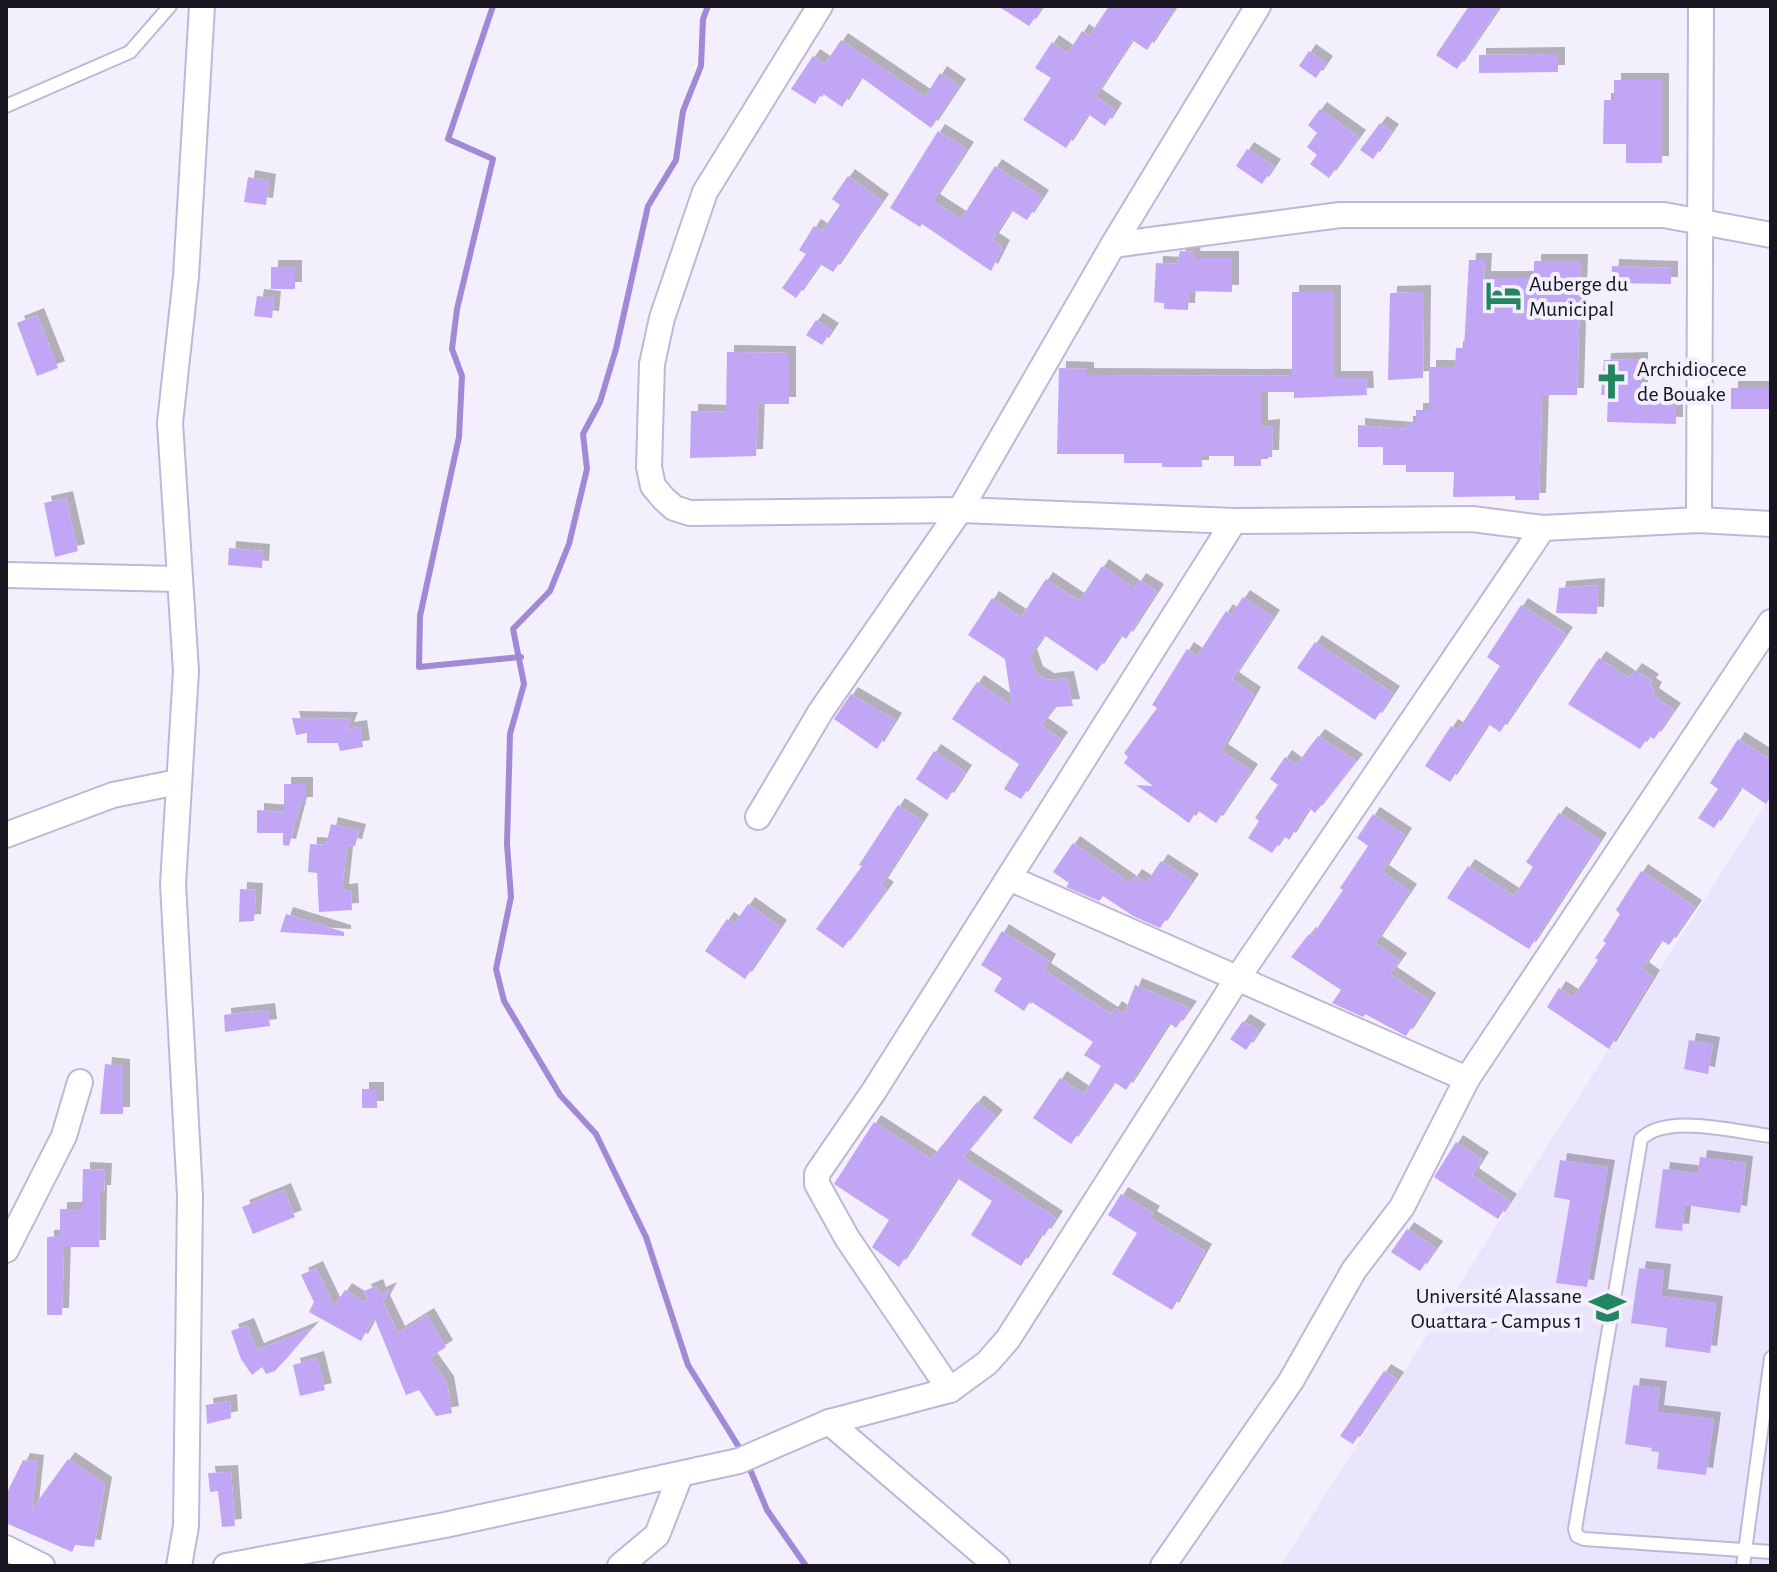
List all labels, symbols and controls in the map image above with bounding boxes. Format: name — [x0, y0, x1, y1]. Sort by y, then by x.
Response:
place label: Auberge du Municipal — [1529, 273, 1628, 320]
hotel icon: Auberge du Municipal — [1484, 277, 1522, 315]
place label: Archidiocece de Bouake — [1637, 358, 1747, 405]
church icon: Archidiocece de Bouake — [1592, 362, 1630, 400]
place label: Université Alassane Ouattara - Campus 1 — [1411, 1285, 1582, 1332]
school or university icon: Université Alassane Ouattara - Campus 1 — [1589, 1289, 1627, 1327]

